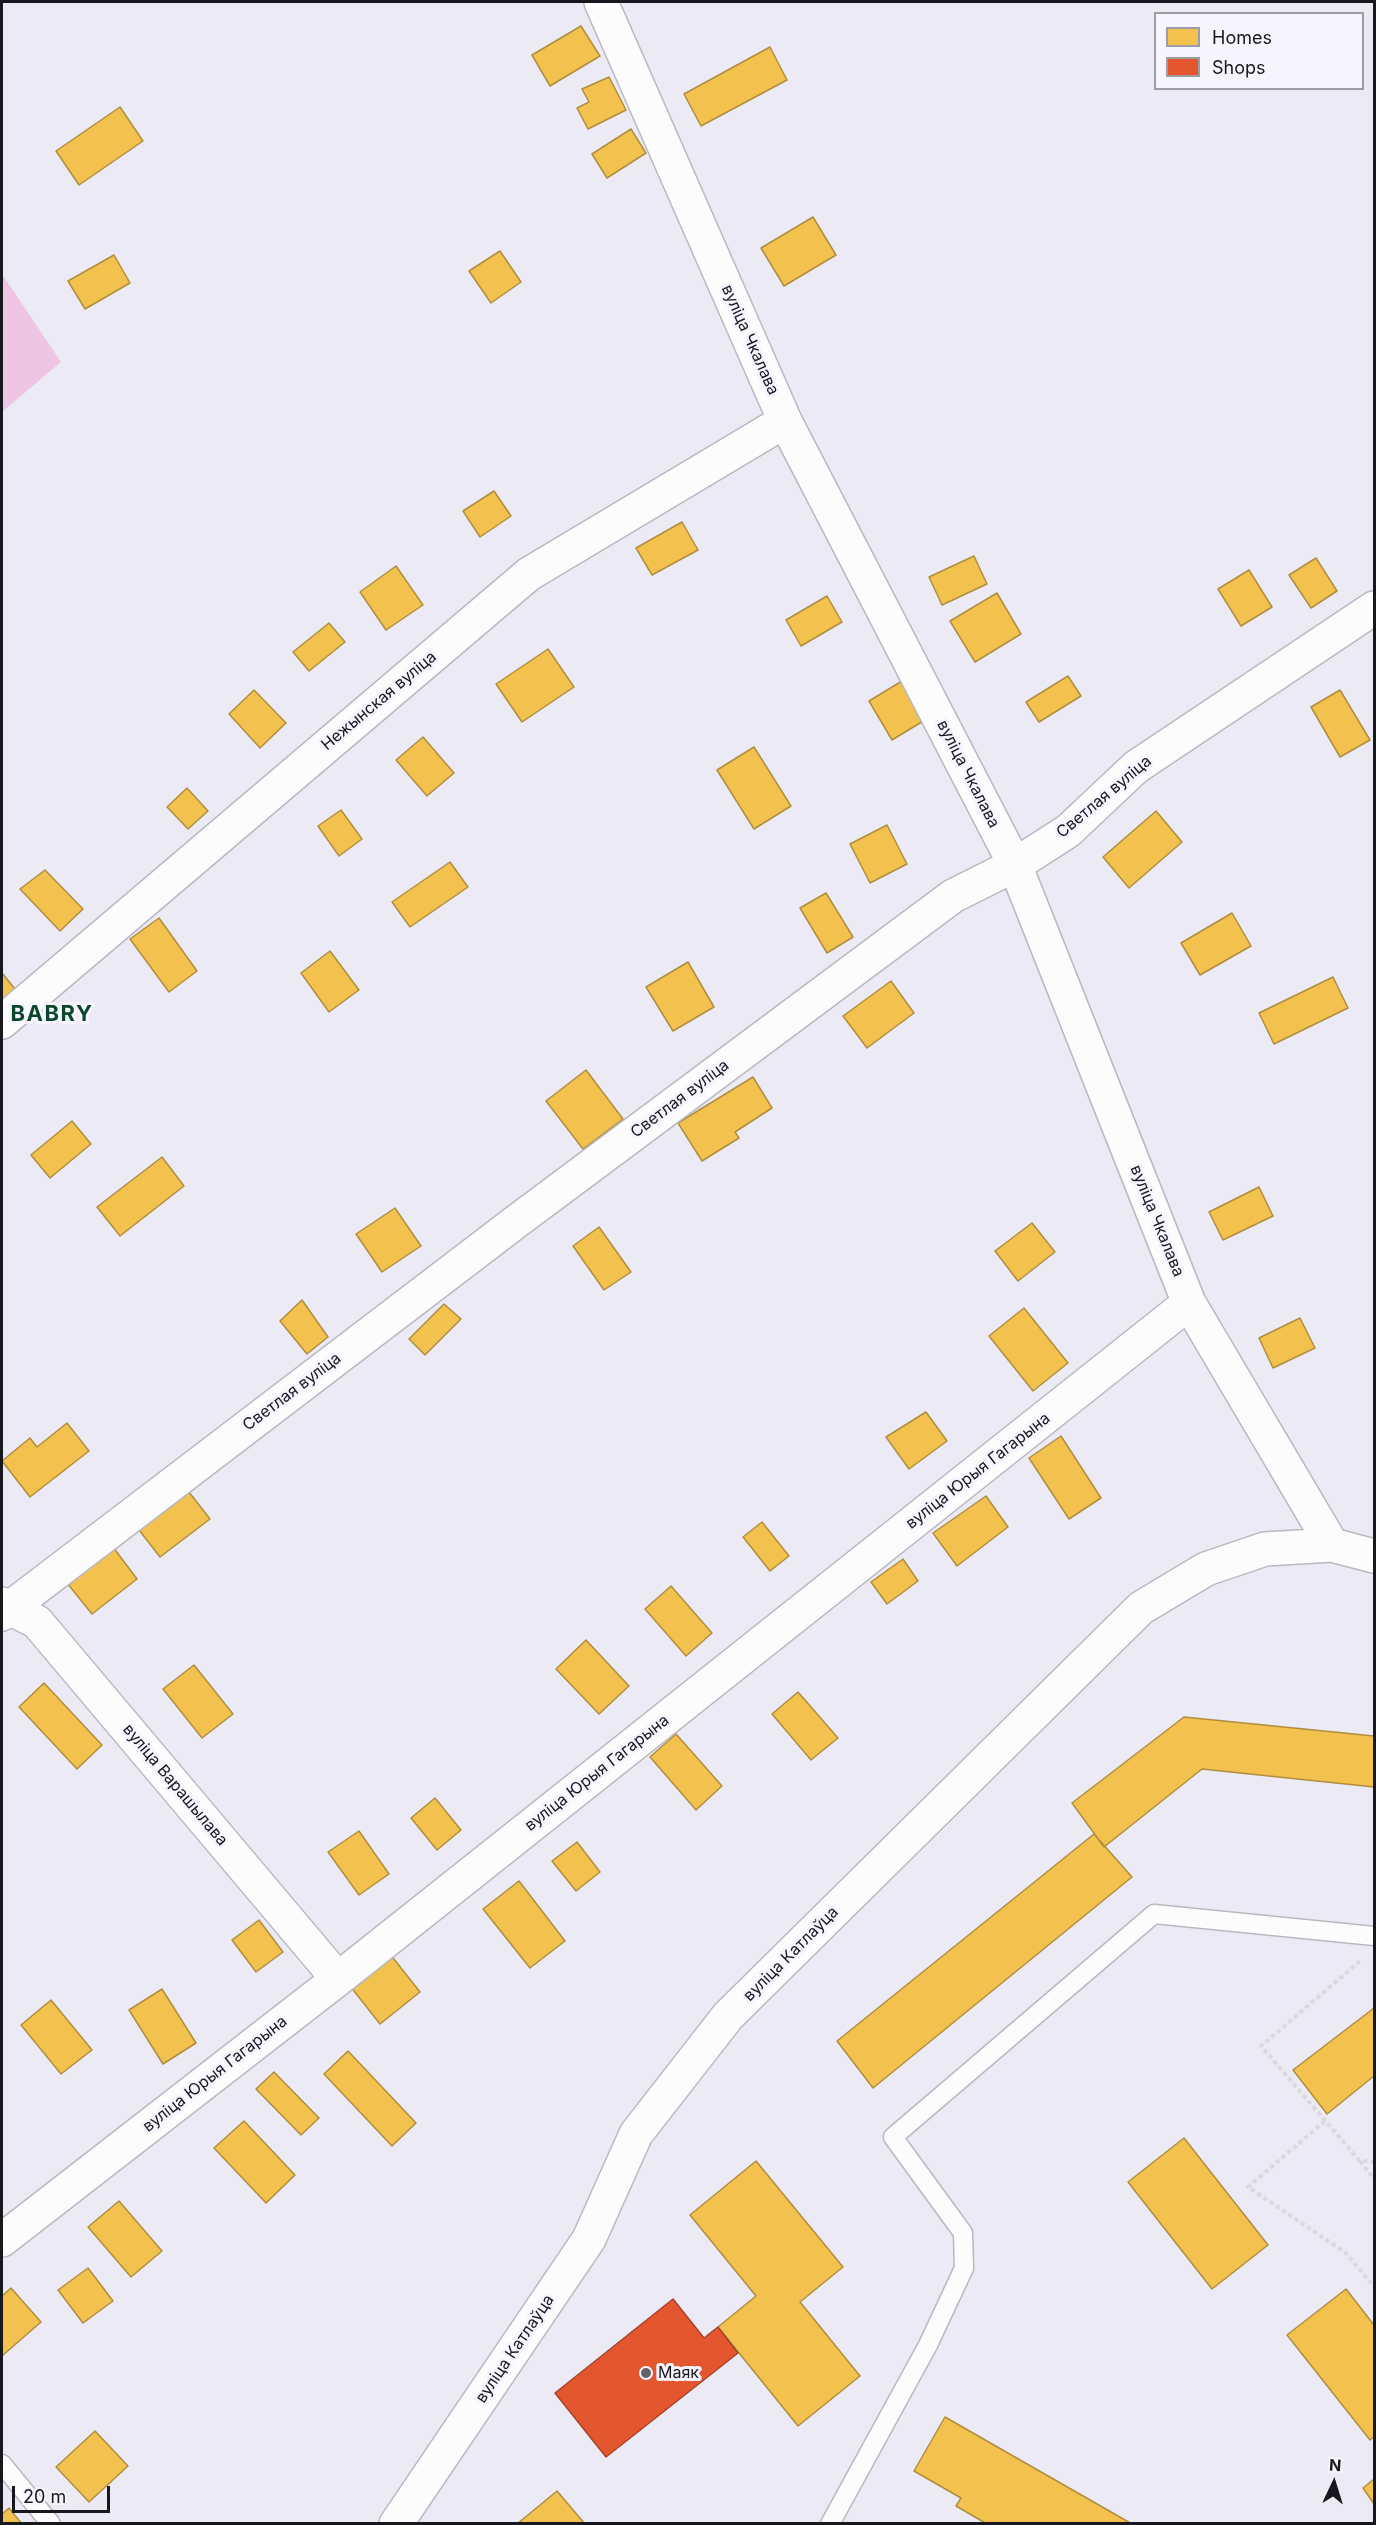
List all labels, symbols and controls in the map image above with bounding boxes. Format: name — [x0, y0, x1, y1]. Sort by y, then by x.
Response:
legend — [1154, 12, 1364, 90]
text: Homes — [1212, 27, 1272, 48]
text: Shops — [1212, 57, 1266, 78]
street label: вуліца Чкалава — [717, 282, 783, 398]
street label: Нежынская вуліца — [318, 647, 440, 755]
street label: вуліца Чкалава — [933, 717, 1003, 831]
street label: Светлая вуліца — [1053, 752, 1155, 842]
district label: BABRY — [11, 1001, 93, 1027]
street label: Светлая вуліца — [627, 1056, 733, 1142]
street label: вуліца Чкалава — [1126, 1162, 1188, 1280]
street label: Светлая вуліца — [239, 1349, 345, 1435]
street label: вуліца Юрыя Гагарына — [902, 1409, 1054, 1533]
street label: вуліца Юрыя Гагарына — [521, 1711, 673, 1835]
street label: вуліца Варашылава — [118, 1720, 232, 1850]
street label: вуліца Катлаўца — [740, 1903, 842, 2005]
street label: вуліца Юрыя Гагарына — [139, 2012, 291, 2136]
street label: вуліца Катлаўца — [472, 2291, 558, 2407]
place label: Маяк — [658, 2363, 699, 2383]
marker: Маяк — [639, 2366, 653, 2380]
north arrow — [1304, 2453, 1364, 2513]
text: N — [1328, 2455, 1342, 2475]
scale bar — [15, 2474, 112, 2512]
text: 20 m — [23, 2486, 66, 2507]

